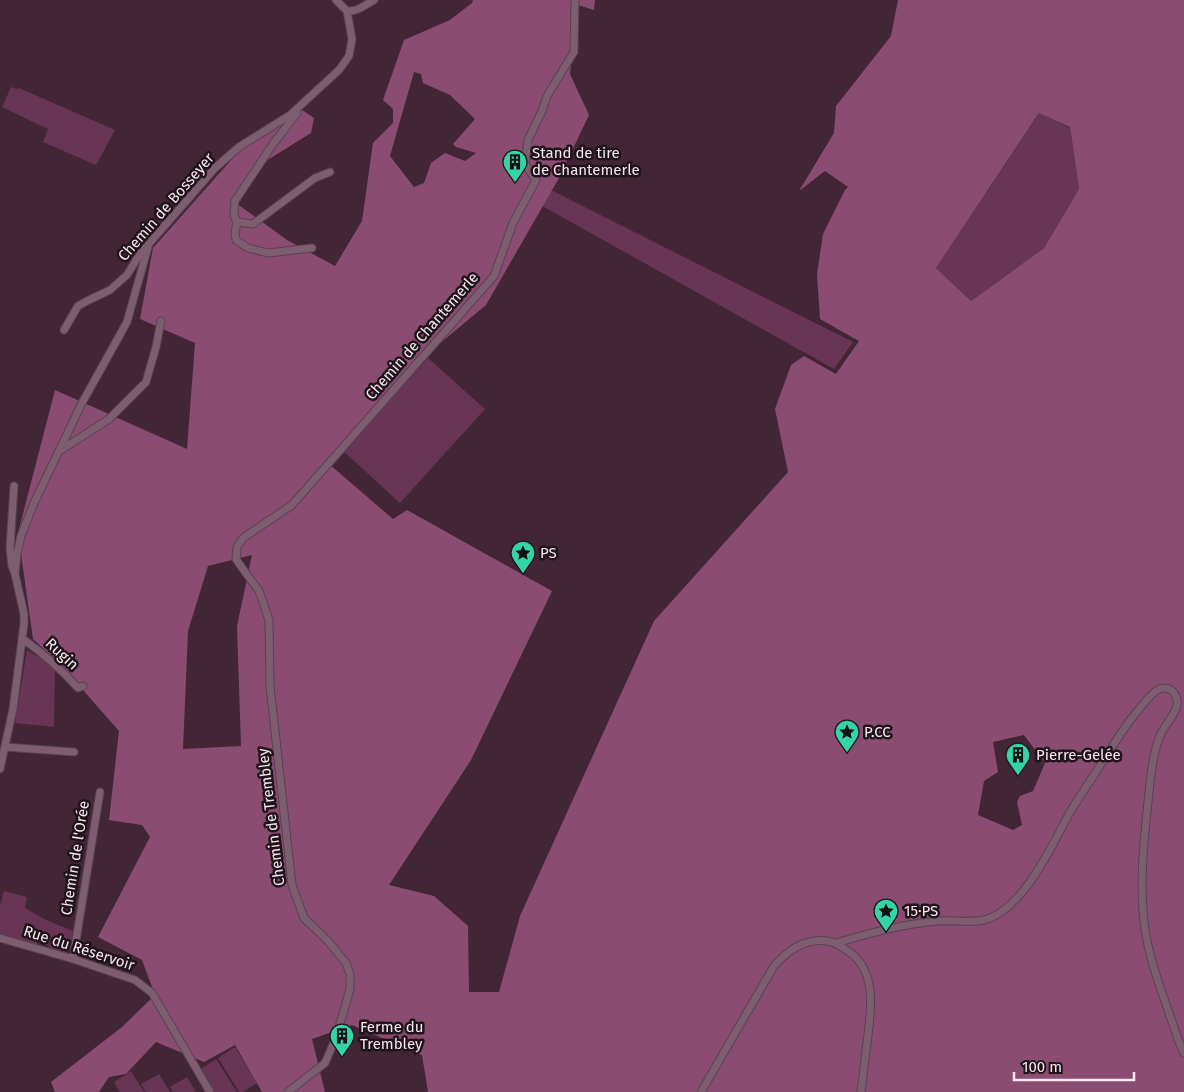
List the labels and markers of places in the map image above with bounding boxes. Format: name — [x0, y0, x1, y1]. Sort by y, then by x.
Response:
place label: Stand de tire de Chantemerle — [532, 144, 640, 179]
building icon: Stand de tire de Chantemerle — [502, 149, 528, 183]
place icon: PS — [510, 540, 536, 574]
place label: PS — [540, 544, 557, 562]
place icon: P.CC — [834, 719, 860, 753]
place label: P.CC — [864, 723, 891, 741]
building icon: Pierre-Gelée — [1005, 742, 1031, 776]
place label: Pierre-Gelée — [1036, 746, 1121, 764]
place icon: 15·PS — [873, 898, 899, 932]
place label: 15·PS — [904, 902, 938, 920]
place label: Ferme du Trembley — [360, 1018, 424, 1053]
building icon: Ferme du Trembley — [329, 1023, 355, 1057]

